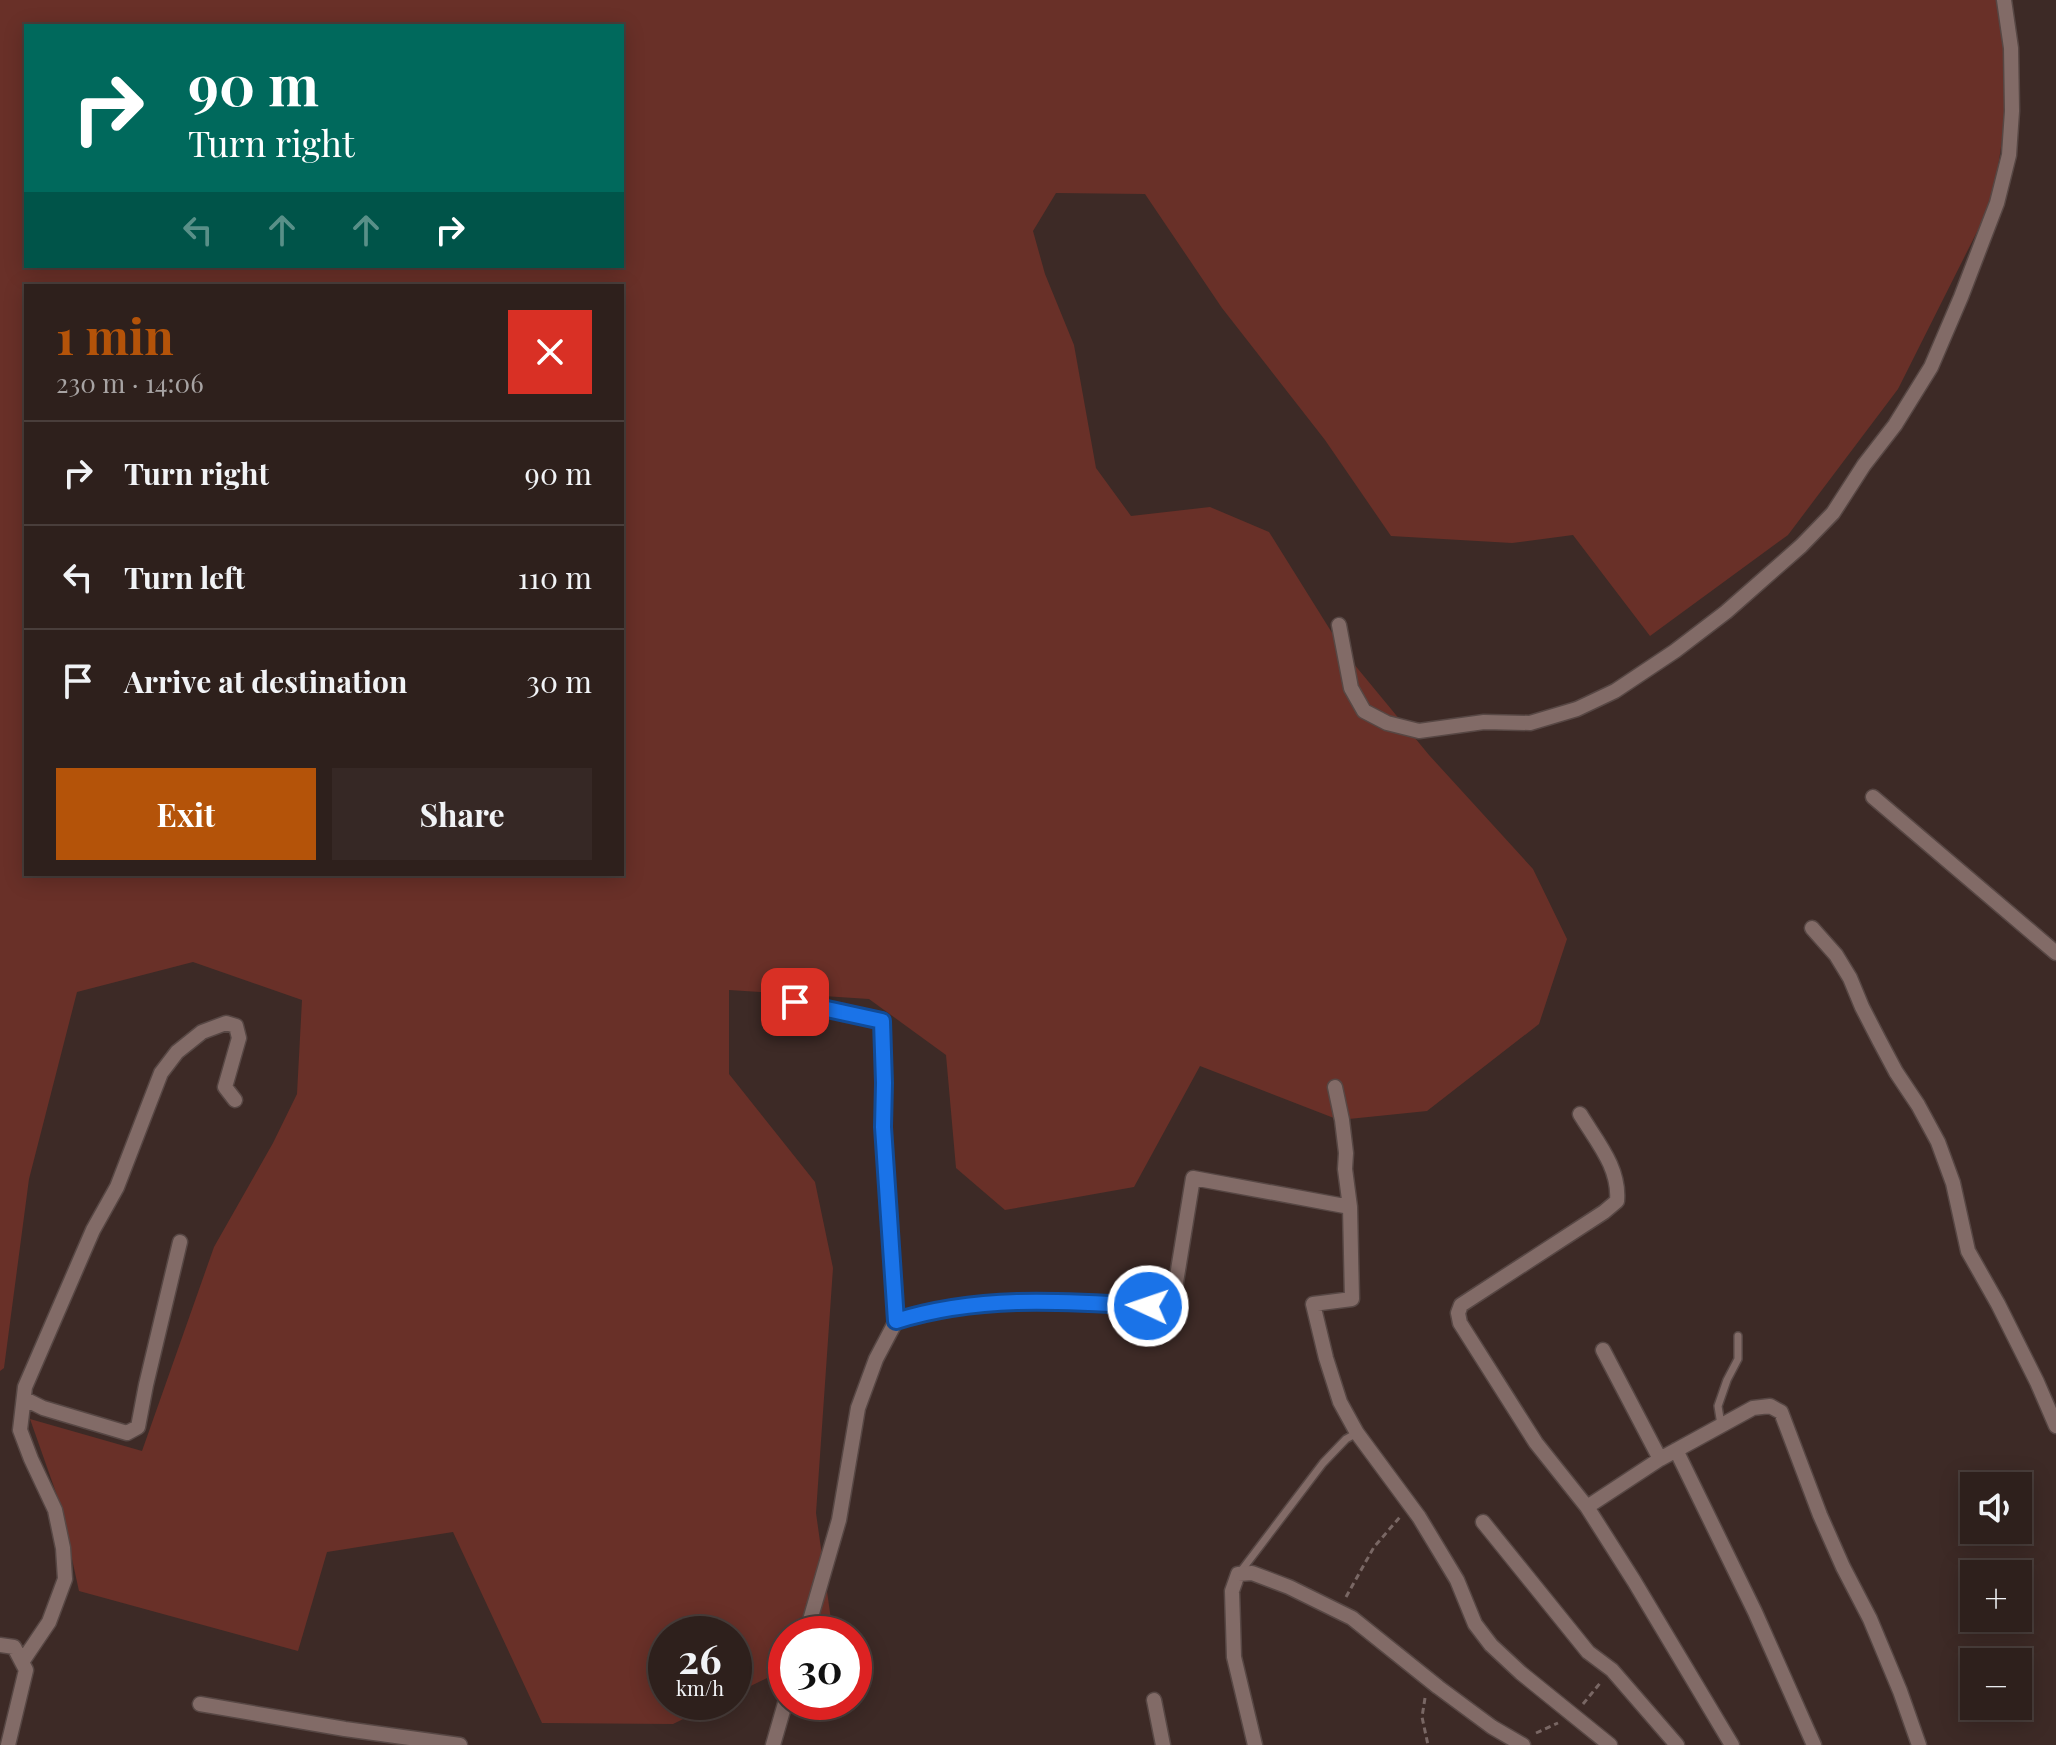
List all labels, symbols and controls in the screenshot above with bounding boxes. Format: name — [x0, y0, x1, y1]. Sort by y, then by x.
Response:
text: 90 m — [188, 46, 319, 121]
icon: right — [56, 56, 160, 160]
text: Turn right — [188, 118, 355, 166]
icon: left — [176, 208, 220, 252]
icon: ahead — [260, 208, 304, 252]
icon: ahead — [344, 208, 388, 252]
icon: right — [428, 208, 472, 252]
text: 1 min — [56, 303, 174, 367]
button: close — [508, 310, 592, 394]
text: 230 m · 14:06 — [56, 365, 204, 400]
icon: right — [56, 451, 100, 495]
text: Turn right — [124, 453, 269, 493]
text: 90 m — [525, 453, 592, 493]
icon: left — [56, 555, 100, 599]
text: Turn left — [124, 557, 245, 597]
text: 110 m — [518, 557, 592, 597]
icon: arrive — [56, 659, 100, 703]
text: Arrive at destination — [124, 661, 407, 701]
text: 30 m — [526, 661, 592, 701]
button: Exit — [56, 768, 316, 860]
button: Share — [332, 768, 592, 860]
pin — [761, 968, 829, 1036]
icon: arrive — [773, 980, 817, 1024]
position arrow — [1106, 1264, 1190, 1348]
map controls — [1960, 1472, 2032, 1720]
button: sound — [1960, 1472, 2032, 1544]
button: + — [1960, 1560, 2032, 1632]
speed limit sign: 30 — [768, 1616, 872, 1720]
text: 26 — [678, 1631, 722, 1684]
button: − — [1960, 1648, 2032, 1720]
text: km/h — [676, 1674, 724, 1701]

